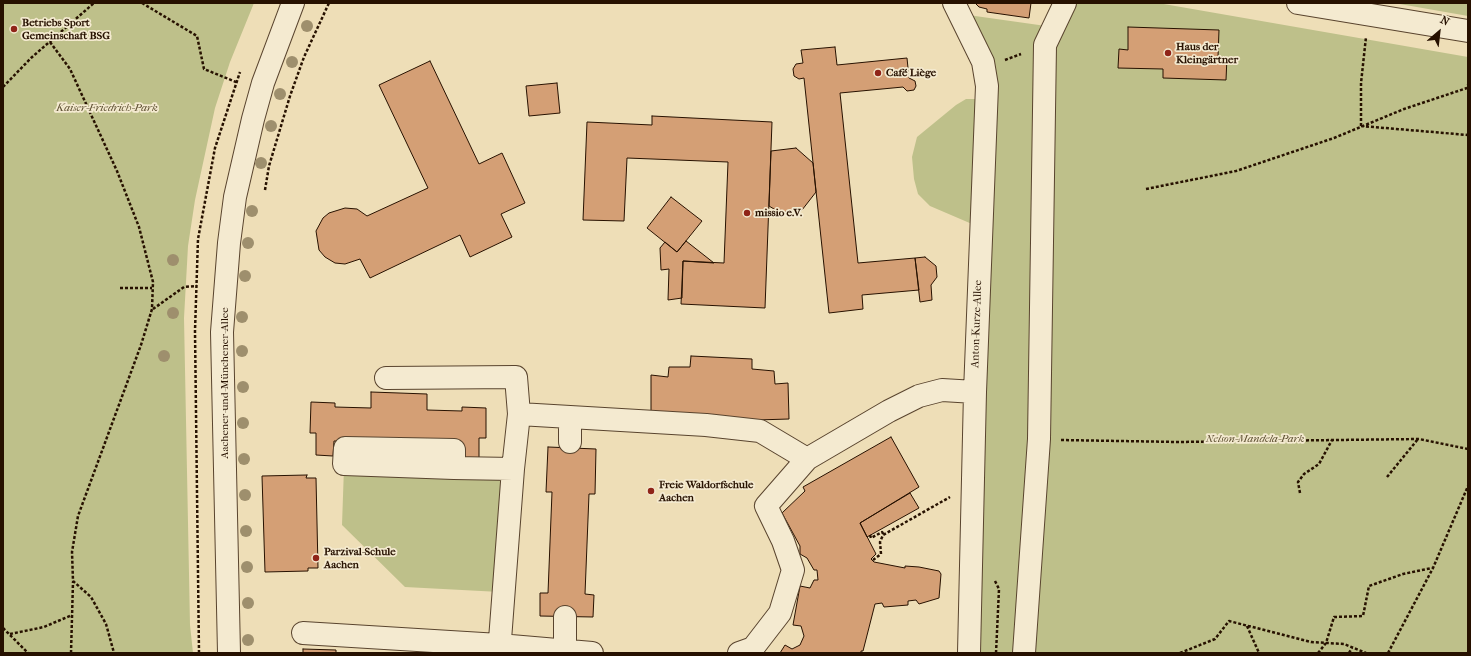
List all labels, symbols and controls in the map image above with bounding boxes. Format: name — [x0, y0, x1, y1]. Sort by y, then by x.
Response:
north arrow — [1419, 12, 1459, 52]
text: N — [1438, 13, 1452, 29]
place label: Betriebs Sport Gemeinschaft BSG — [22, 16, 110, 42]
marker: Betriebs Sport Gemeinschaft BSG — [9, 24, 19, 34]
place label: Haus der Kleingärtner — [1176, 40, 1238, 66]
marker: Haus der Kleingärtner — [1163, 48, 1173, 58]
place label: Café Liège — [886, 66, 936, 80]
marker: Café Liège — [873, 68, 883, 78]
park label: Kaiser-Friedrich-Park — [56, 101, 158, 115]
place label: missio e.V. — [755, 206, 802, 220]
marker: missio e.V. — [742, 208, 752, 218]
street label: Anton-Kurze-Allee — [969, 280, 985, 368]
street label: Aachener-und-Münchener-Allee — [218, 307, 232, 459]
park label: Nelson-Mandela-Park — [1206, 432, 1304, 446]
place label: Freie Waldorfschule Aachen — [659, 478, 753, 504]
marker: Freie Waldorfschule Aachen — [646, 486, 656, 496]
place label: Parzival-Schule Aachen — [324, 545, 396, 571]
marker: Parzival-Schule Aachen — [311, 553, 321, 563]

